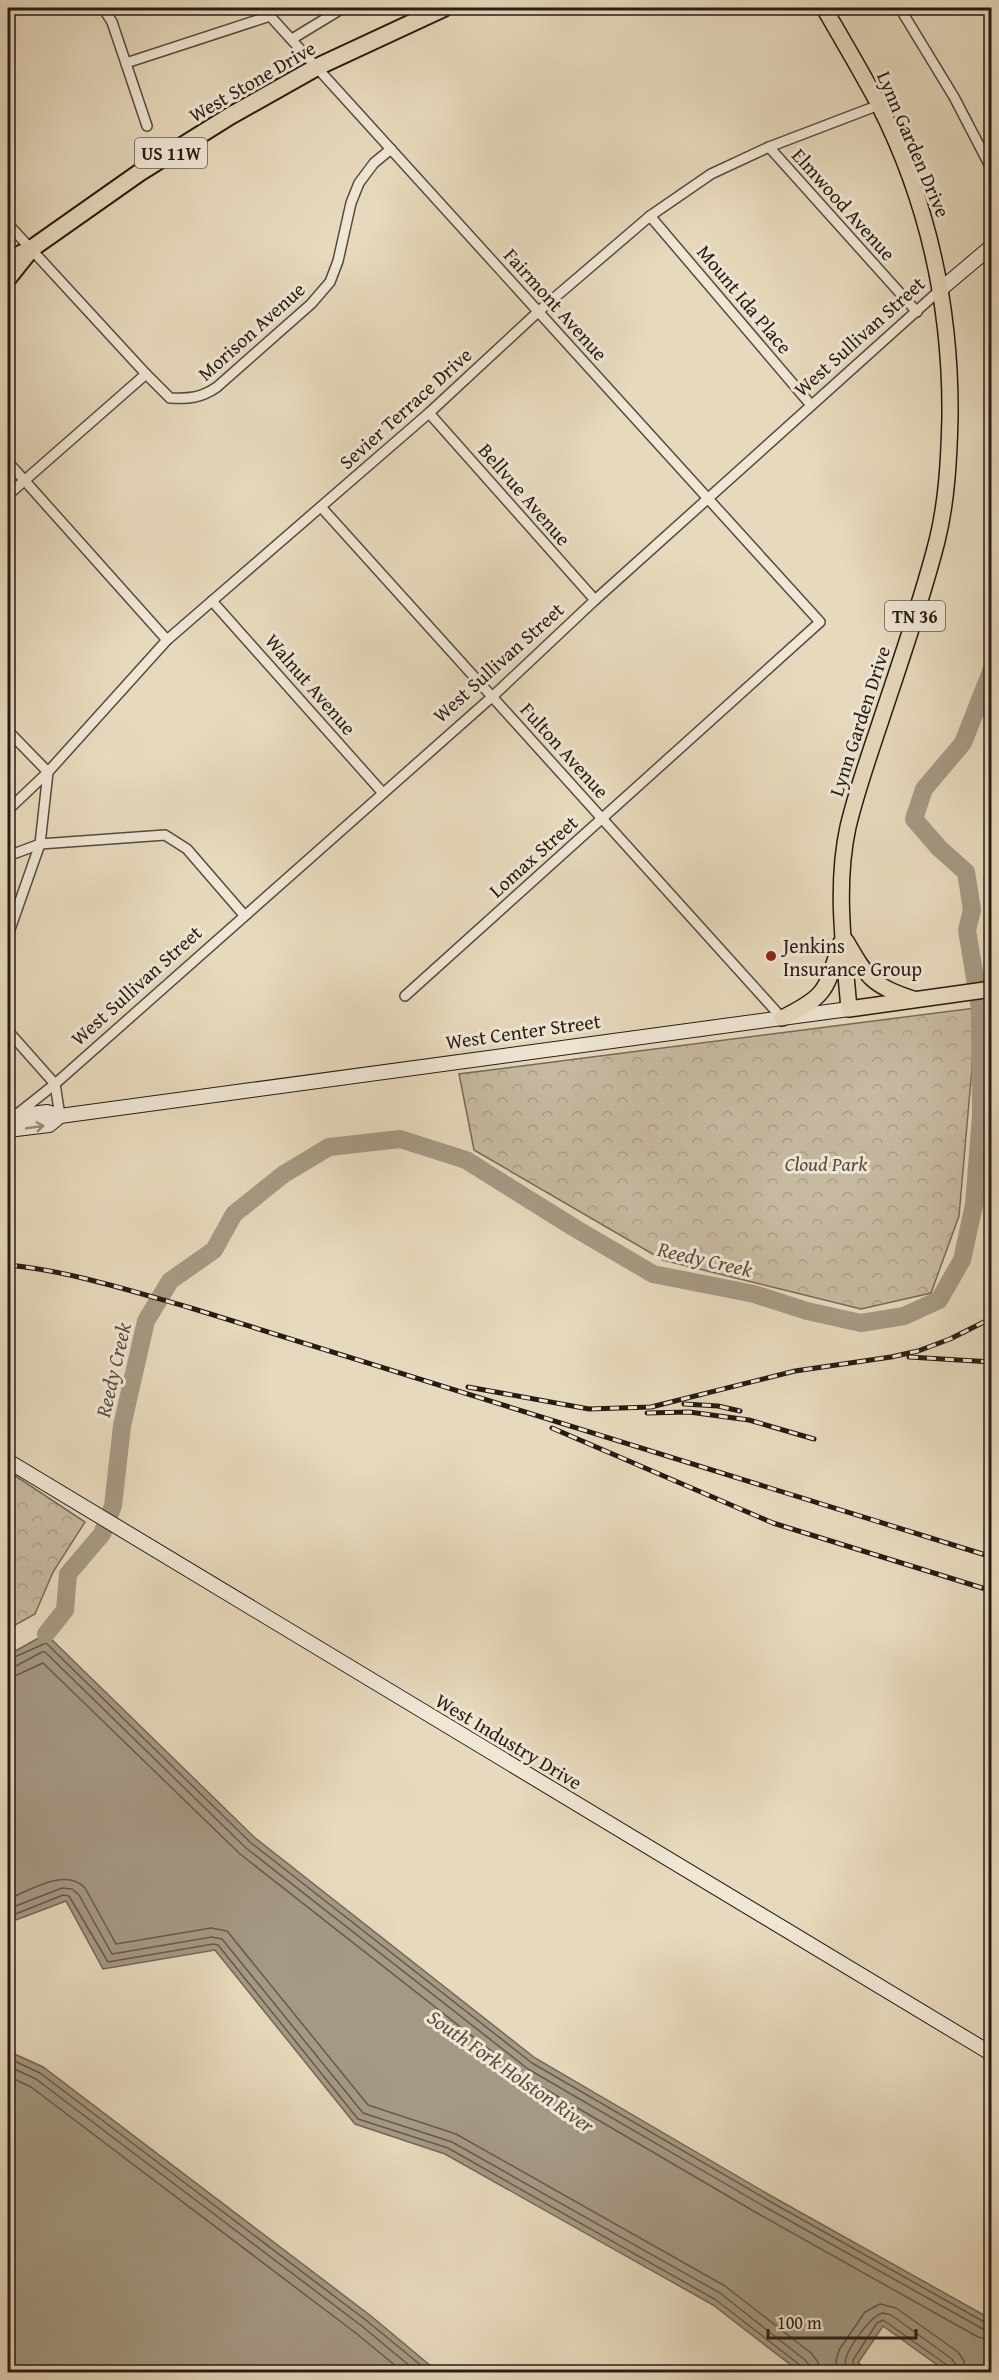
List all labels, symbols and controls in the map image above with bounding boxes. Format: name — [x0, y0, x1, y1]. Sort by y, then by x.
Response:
street label: West Stone Drive — [183, 33, 321, 129]
street label: Lynn Garden Drive — [870, 66, 958, 222]
road number: US 11W — [135, 138, 207, 168]
street label: Elmwood Avenue — [785, 141, 903, 267]
street label: Mount Ida Place — [691, 238, 799, 360]
street label: Fairmont Avenue — [497, 241, 615, 367]
street label: West Sullivan Street — [787, 269, 931, 403]
street label: Morison Avenue — [191, 275, 311, 387]
street label: Sevier Terrace Drive — [332, 340, 478, 476]
street label: Bellvue Avenue — [472, 436, 578, 552]
street label: West Sullivan Street — [426, 595, 570, 729]
road number: TN 36 — [885, 601, 945, 631]
street label: Walnut Avenue — [259, 627, 363, 741]
street label: Lynn Garden Drive — [821, 642, 897, 800]
street label: Fulton Avenue — [514, 696, 616, 804]
street label: Lomax Street — [482, 808, 584, 904]
street label: West Sullivan Street — [64, 918, 208, 1052]
place label: Jenkins Insurance Group — [780, 931, 922, 983]
marker: Jenkins Insurance Group — [764, 949, 778, 963]
street label: West Center Street — [444, 1006, 602, 1056]
one-way arrow — [25, 1121, 44, 1132]
park label: Cloud Park — [785, 1149, 868, 1178]
water label: Reedy Creek — [654, 1233, 756, 1285]
water label: Reedy Creek — [87, 1319, 139, 1421]
street label: West Industry Drive — [430, 1686, 588, 1796]
water label: South Fork Holston River — [421, 2002, 602, 2141]
scale bar — [768, 2302, 916, 2340]
text: 100 m — [777, 2309, 822, 2336]

